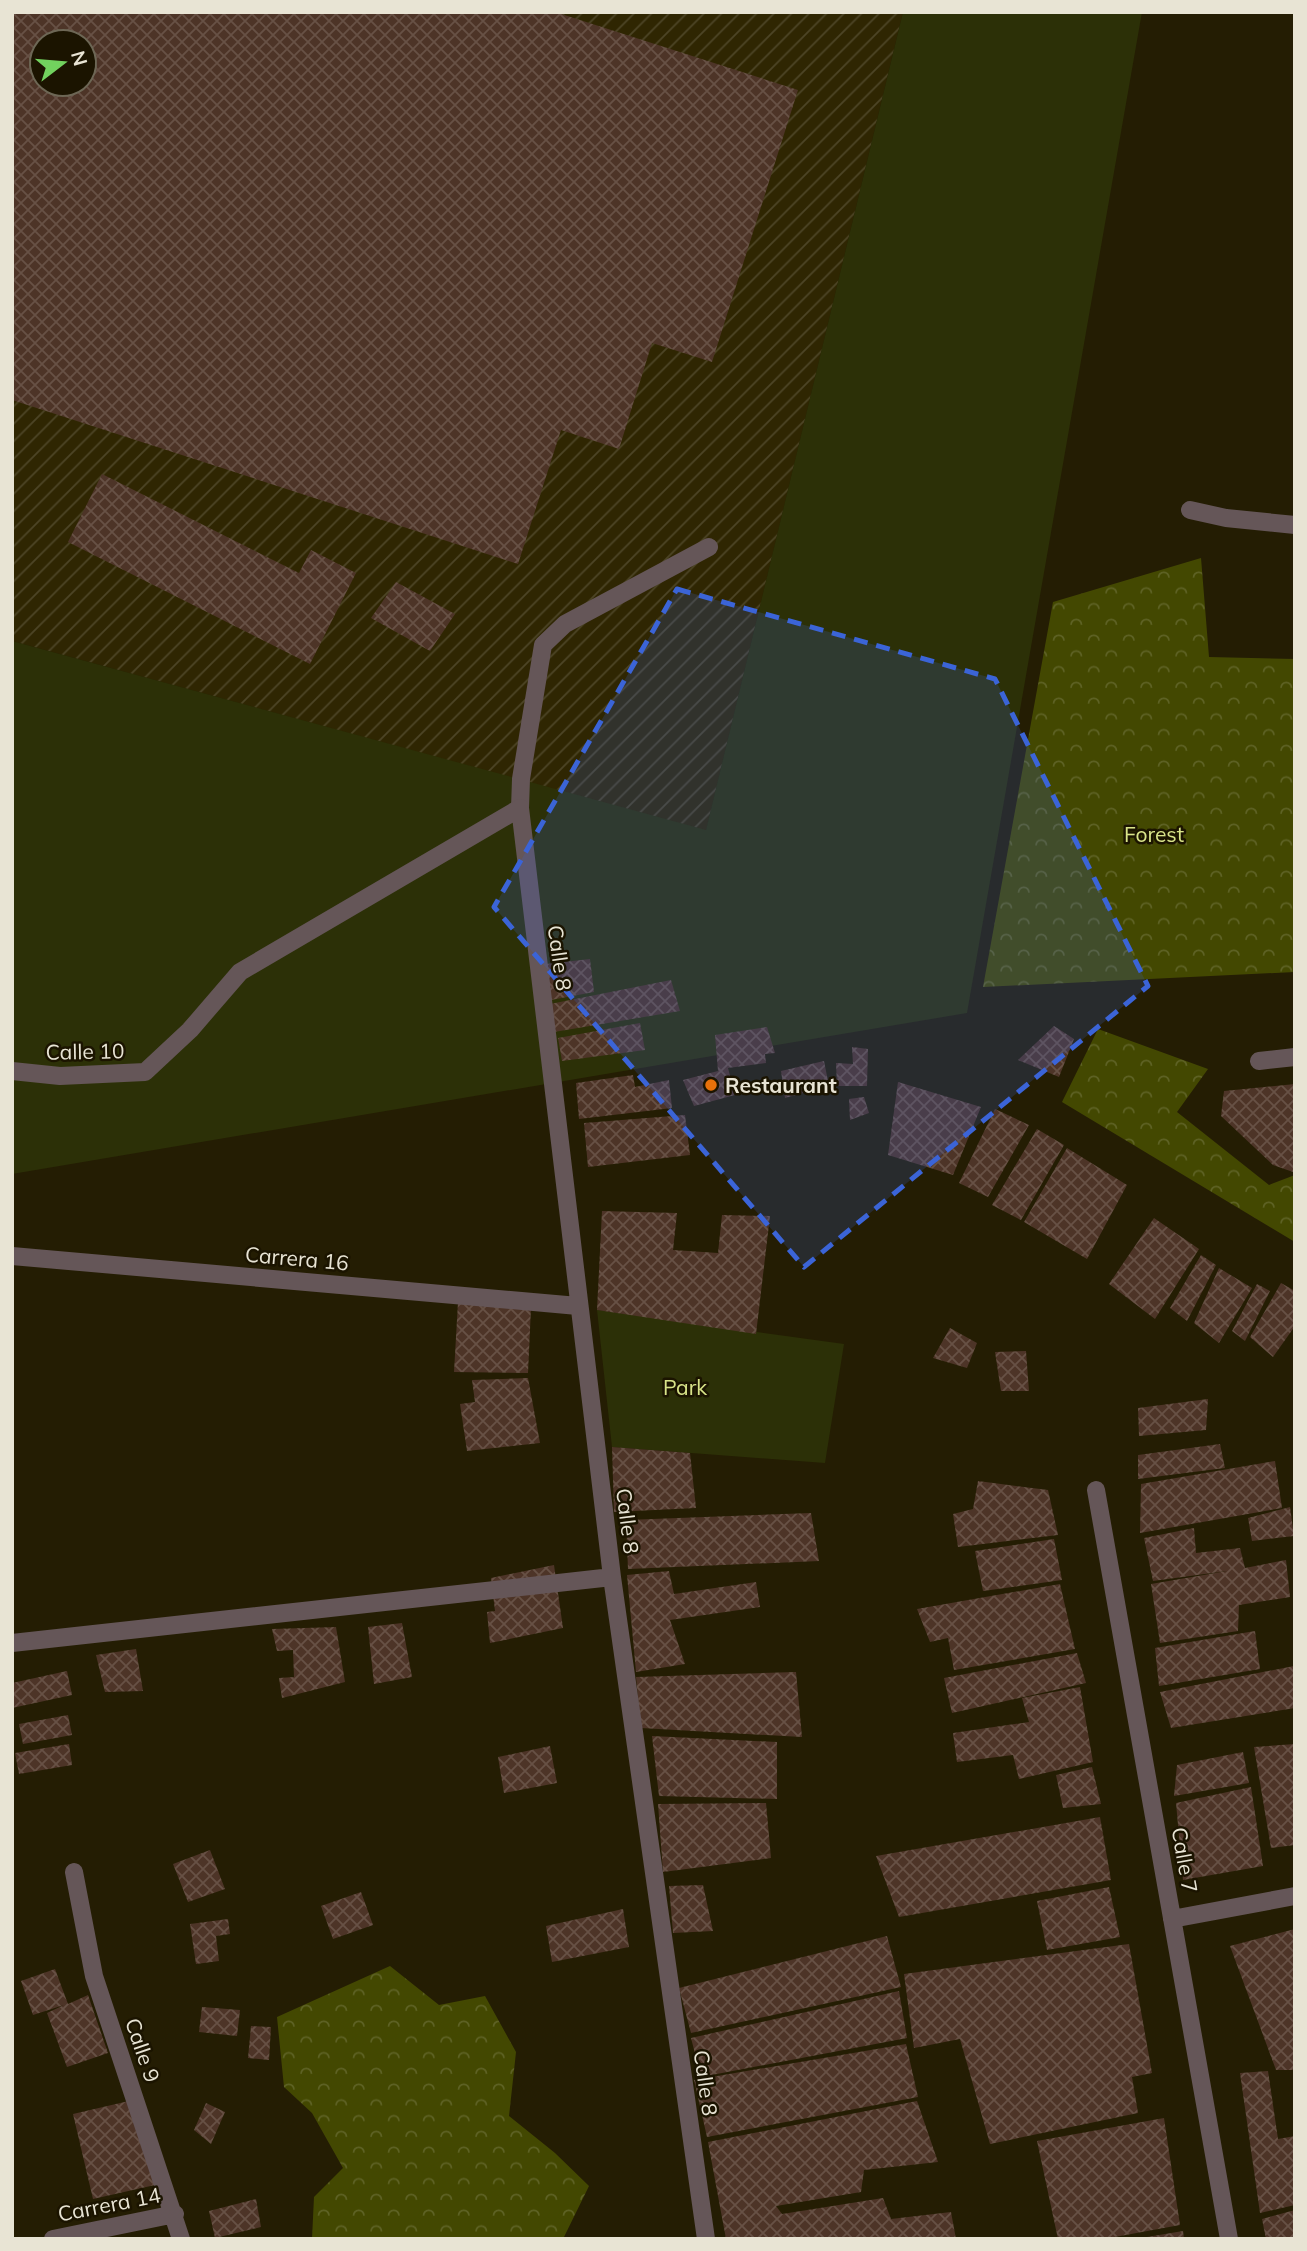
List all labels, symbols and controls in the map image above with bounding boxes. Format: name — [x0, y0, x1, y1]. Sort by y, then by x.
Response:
north arrow — [28, 28, 98, 98]
text: N — [66, 48, 93, 69]
park label: Forest — [1124, 821, 1184, 847]
street label: Calle 8 — [543, 923, 577, 993]
street label: Calle 10 — [45, 1037, 125, 1065]
place label: Restaurant — [725, 1072, 837, 1098]
marker: Restaurant — [703, 1077, 719, 1093]
street label: Carrera 16 — [244, 1241, 350, 1275]
park label: Park — [663, 1374, 707, 1400]
street label: Calle 8 — [611, 1487, 645, 1555]
street label: Calle 7 — [1166, 1825, 1204, 1895]
street label: Calle 9 — [120, 2015, 166, 2085]
street label: Calle 8 — [689, 2048, 723, 2118]
street label: Carrera 14 — [55, 2181, 163, 2227]

